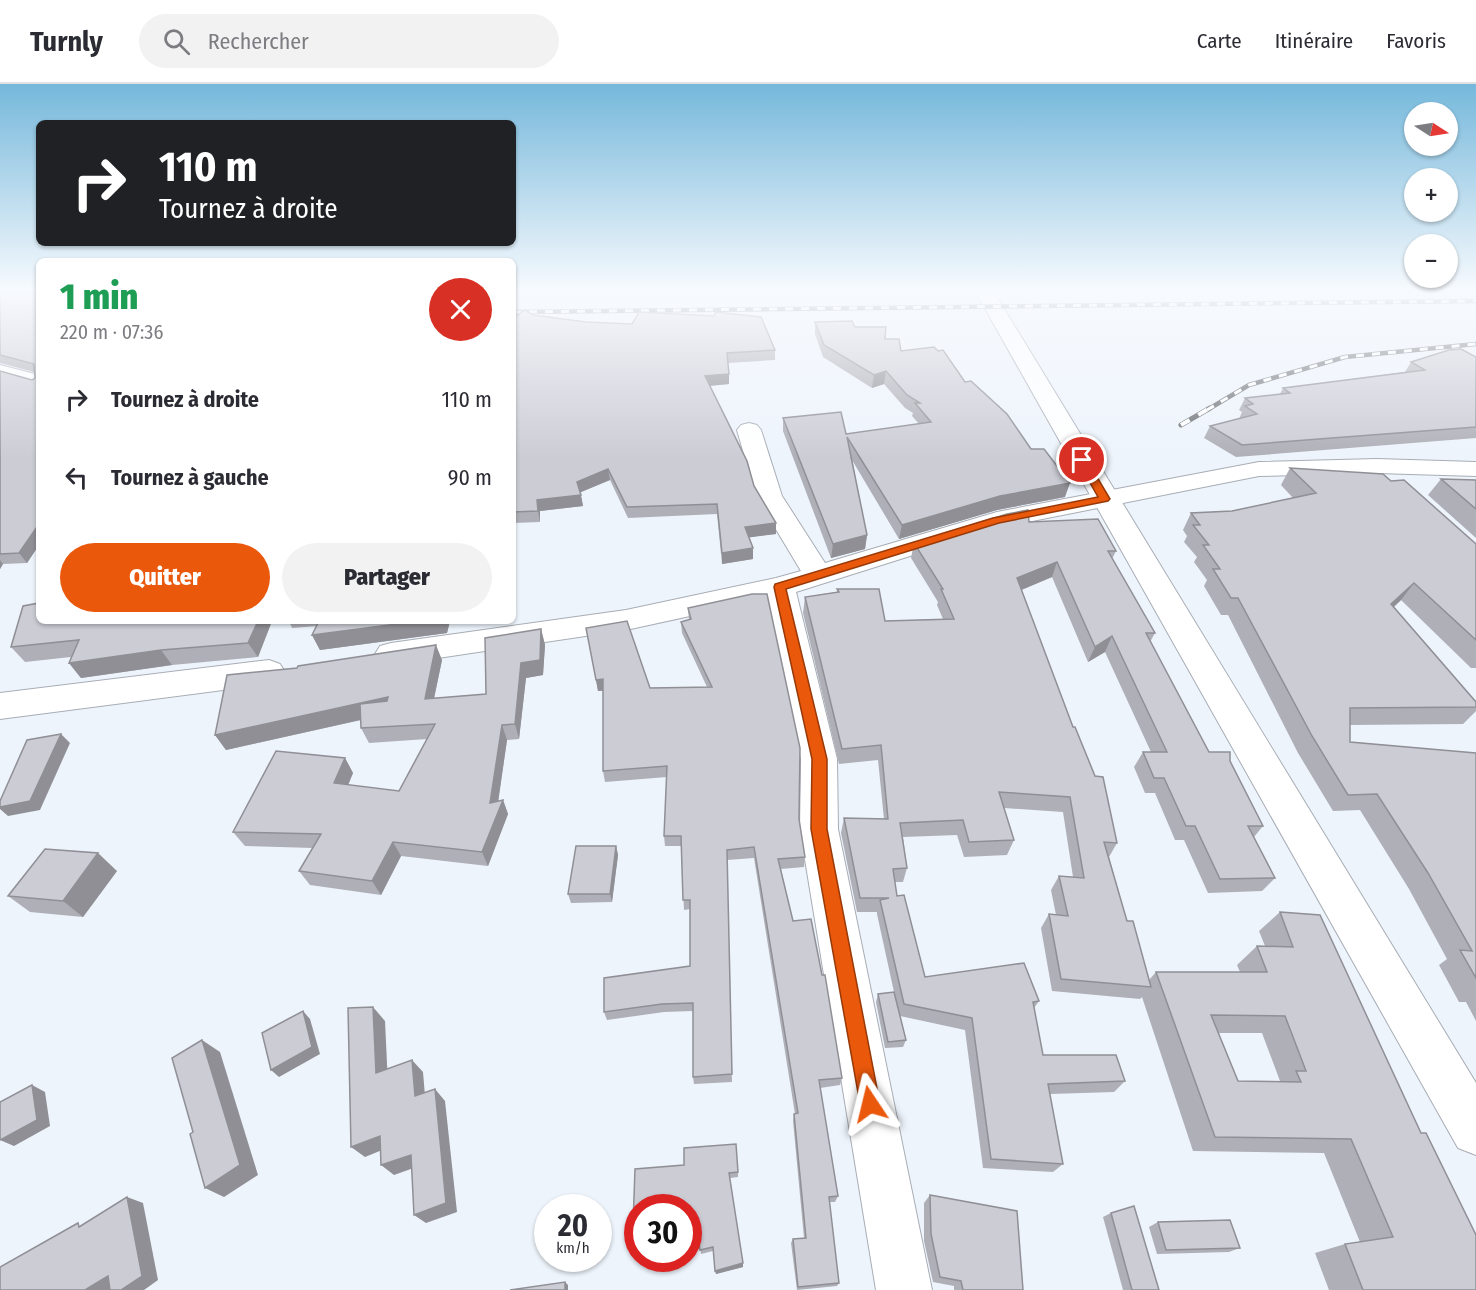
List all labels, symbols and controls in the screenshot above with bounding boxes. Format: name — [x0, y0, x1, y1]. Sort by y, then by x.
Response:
search box — [139, 14, 559, 68]
text: Turnly — [30, 25, 103, 58]
icon: search — [160, 25, 193, 58]
text: Rechercher — [208, 28, 309, 55]
text: Carte — [1197, 28, 1242, 54]
text: Itinéraire — [1275, 28, 1353, 54]
text: Favoris — [1386, 28, 1446, 54]
north arrow — [1404, 102, 1458, 156]
map controls — [1404, 102, 1458, 288]
text: 110 m — [159, 142, 258, 192]
icon: right — [60, 144, 138, 222]
button: + — [1404, 168, 1458, 222]
text: Tournez à droite — [159, 193, 338, 225]
button: − — [1404, 234, 1458, 288]
text: 1 min — [60, 275, 138, 319]
button: close — [429, 278, 492, 341]
text: 220 m · 07:36 — [60, 320, 163, 344]
icon: right — [60, 383, 93, 416]
text: Tournez à droite — [111, 386, 259, 413]
text: 110 m — [442, 386, 492, 413]
pin — [1056, 434, 1107, 485]
icon: arrive — [1065, 443, 1098, 476]
icon: left — [60, 461, 93, 494]
text: Tournez à gauche — [111, 464, 269, 491]
text: 90 m — [448, 464, 492, 491]
button: Quitter — [60, 543, 270, 612]
button: Partager — [282, 543, 492, 612]
position arrow — [838, 1072, 902, 1136]
speed limit sign: 30 — [624, 1194, 702, 1272]
text: 20 — [558, 1208, 588, 1244]
text: km/h — [556, 1239, 590, 1257]

